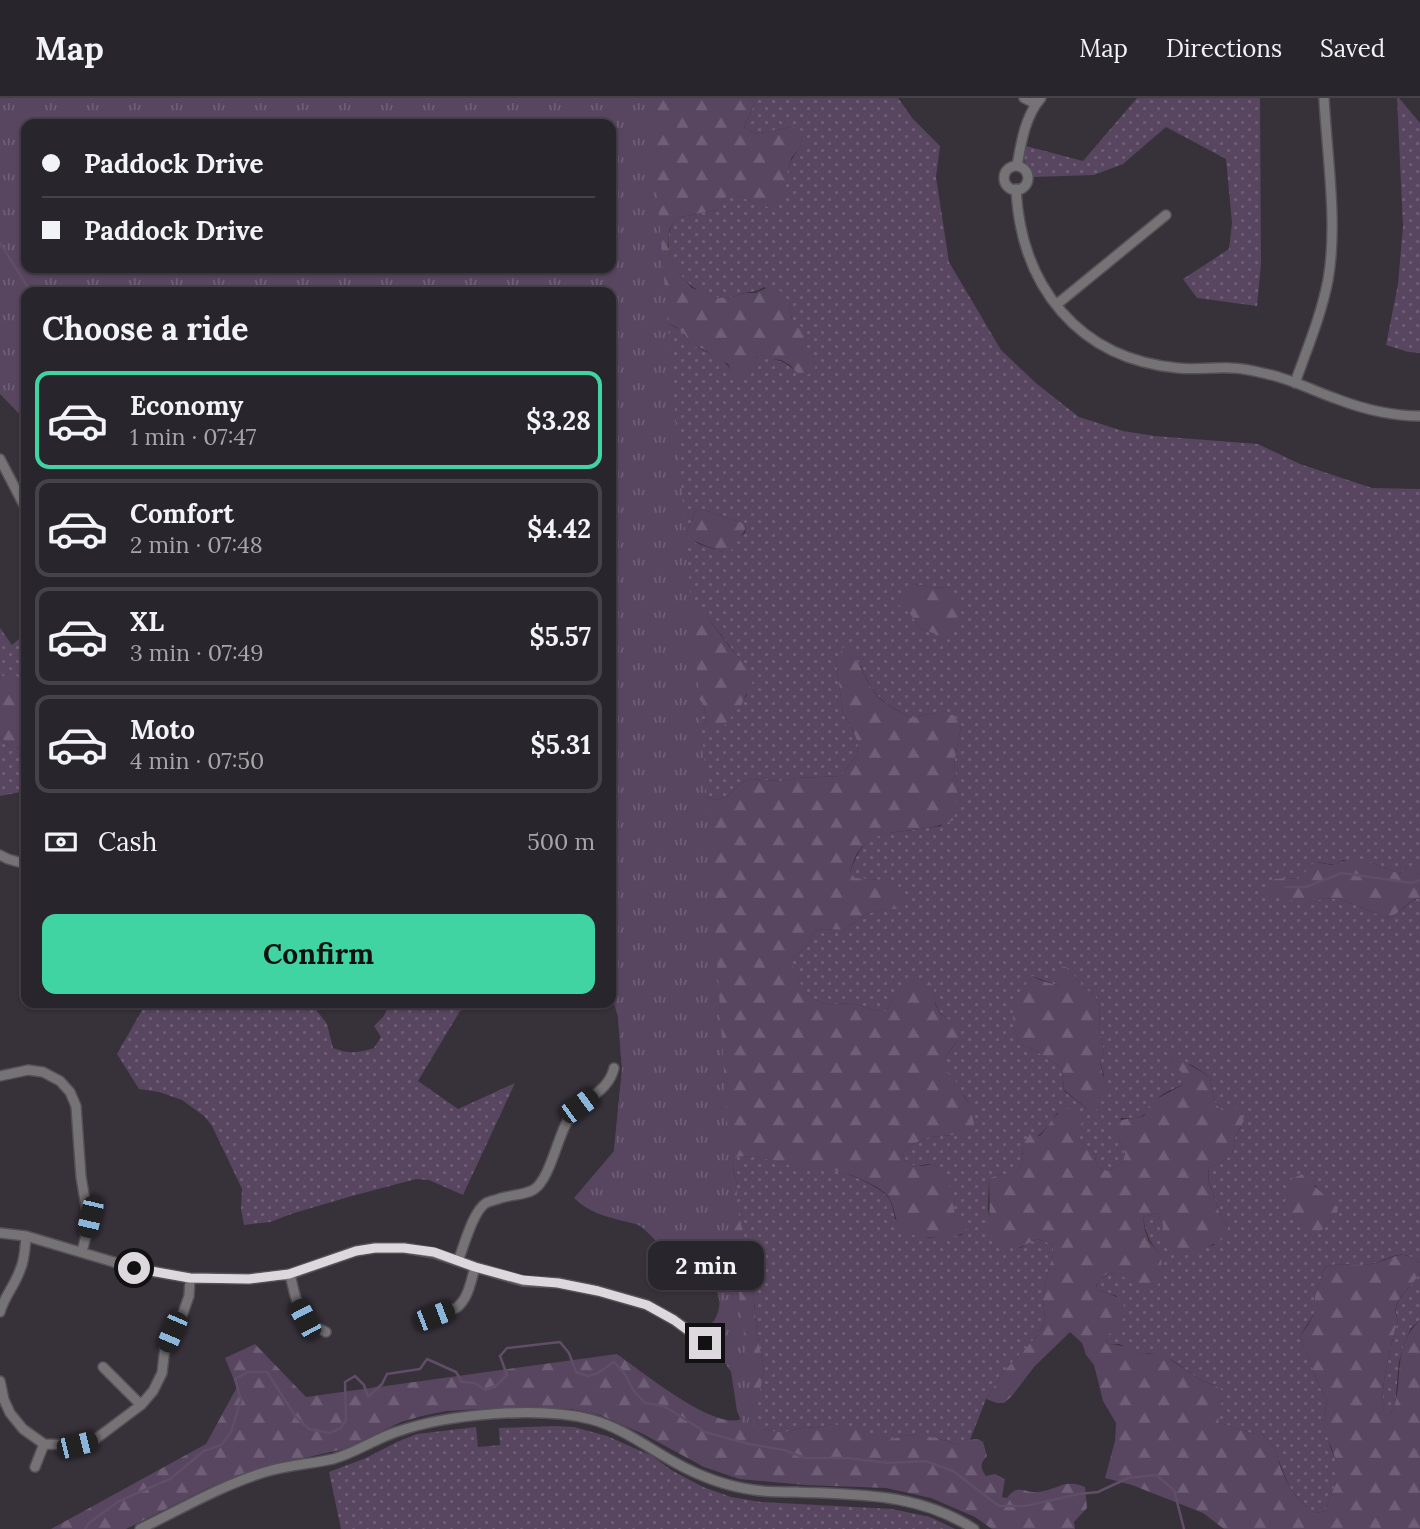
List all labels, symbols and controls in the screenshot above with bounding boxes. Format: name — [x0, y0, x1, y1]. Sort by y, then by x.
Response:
text: Map — [35, 27, 104, 69]
text: Map — [1079, 33, 1128, 64]
text: Directions — [1166, 33, 1282, 64]
text: Saved — [1320, 33, 1385, 64]
text: Paddock Drive — [84, 147, 264, 180]
text: Paddock Drive — [84, 214, 264, 247]
text: Choose a ride — [42, 308, 249, 349]
icon: car — [46, 389, 109, 452]
text: Economy — [130, 389, 243, 422]
text: $3.28 — [526, 404, 591, 437]
text: 1 min · 07:47 — [130, 422, 256, 451]
icon: car — [46, 497, 109, 560]
text: Comfort — [130, 497, 234, 530]
text: $4.42 — [527, 512, 591, 545]
text: 2 min · 07:48 — [130, 530, 263, 559]
icon: car — [46, 605, 109, 668]
text: XL — [130, 605, 164, 638]
text: $5.57 — [529, 620, 591, 653]
text: 3 min · 07:49 — [130, 638, 264, 667]
icon: car — [46, 713, 109, 776]
text: Moto — [130, 713, 195, 746]
text: $5.31 — [530, 728, 591, 761]
text: 4 min · 07:50 — [130, 746, 264, 775]
icon: cash — [42, 823, 80, 861]
text: Cash — [98, 825, 157, 858]
text: 500 m — [527, 827, 595, 856]
button: Confirm — [42, 914, 595, 994]
car — [556, 1085, 603, 1127]
car — [76, 1194, 105, 1240]
callout: 2 min — [647, 1242, 763, 1290]
text: 2 min — [675, 1251, 737, 1280]
route start — [118, 1252, 150, 1284]
car — [286, 1296, 325, 1342]
car — [411, 1299, 458, 1333]
car — [155, 1309, 190, 1355]
route end — [689, 1327, 721, 1359]
car — [55, 1430, 100, 1460]

